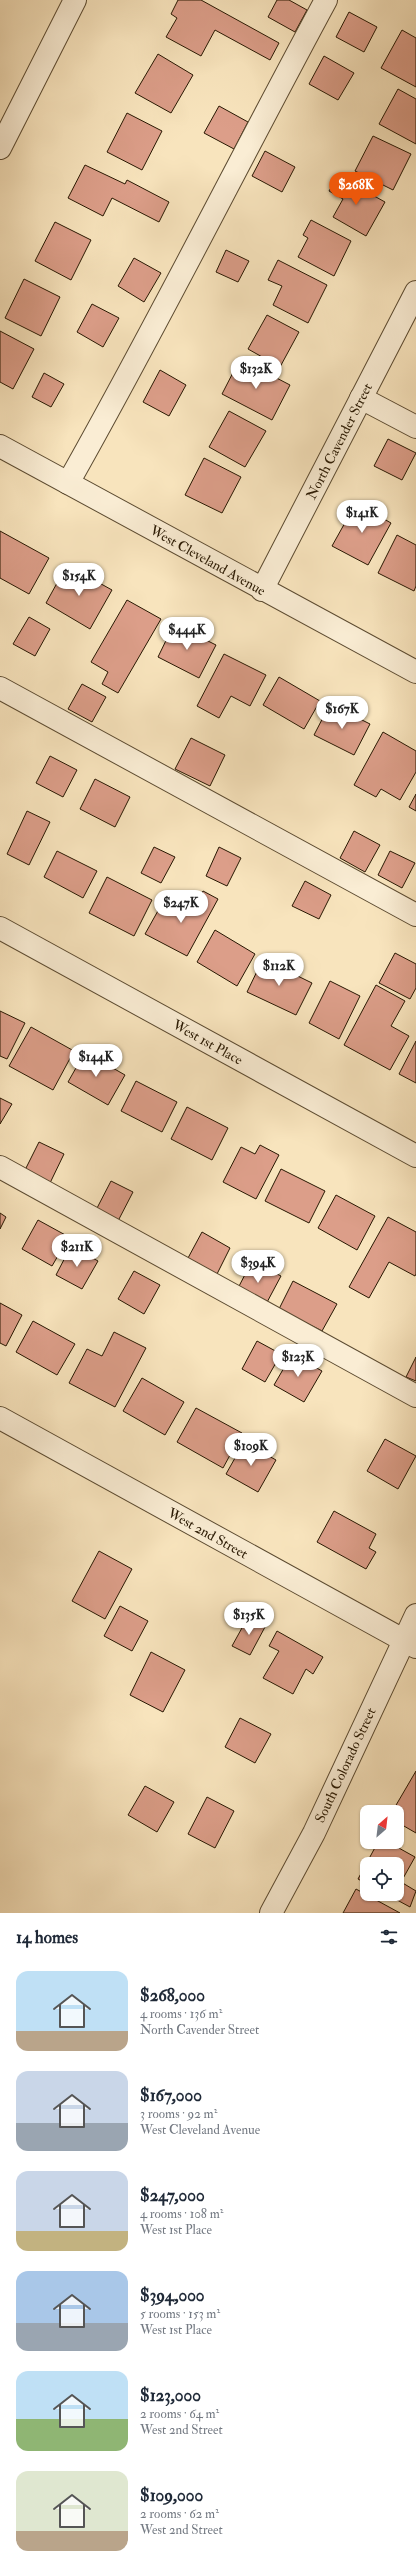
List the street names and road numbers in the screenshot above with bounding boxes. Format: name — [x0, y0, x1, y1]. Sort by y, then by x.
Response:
street label: North Cavender Street — [303, 380, 376, 502]
street label: West Cleveland Avenue — [146, 521, 269, 599]
street label: West 1st Place — [169, 1016, 246, 1069]
street label: West 2nd Street — [164, 1504, 251, 1563]
street label: South Colorado Street — [311, 1705, 380, 1825]

